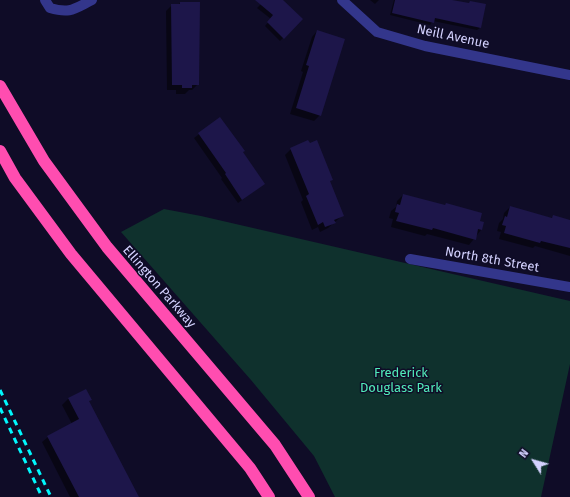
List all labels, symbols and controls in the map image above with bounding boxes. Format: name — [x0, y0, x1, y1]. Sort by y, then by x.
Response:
street label: Neill Avenue — [415, 22, 491, 52]
street label: Ellington Parkway — [119, 243, 199, 331]
street label: North 8th Street — [444, 244, 540, 276]
park label: Frederick Douglass Park — [360, 365, 442, 396]
north arrow — [514, 441, 554, 481]
text: N — [517, 447, 531, 460]

